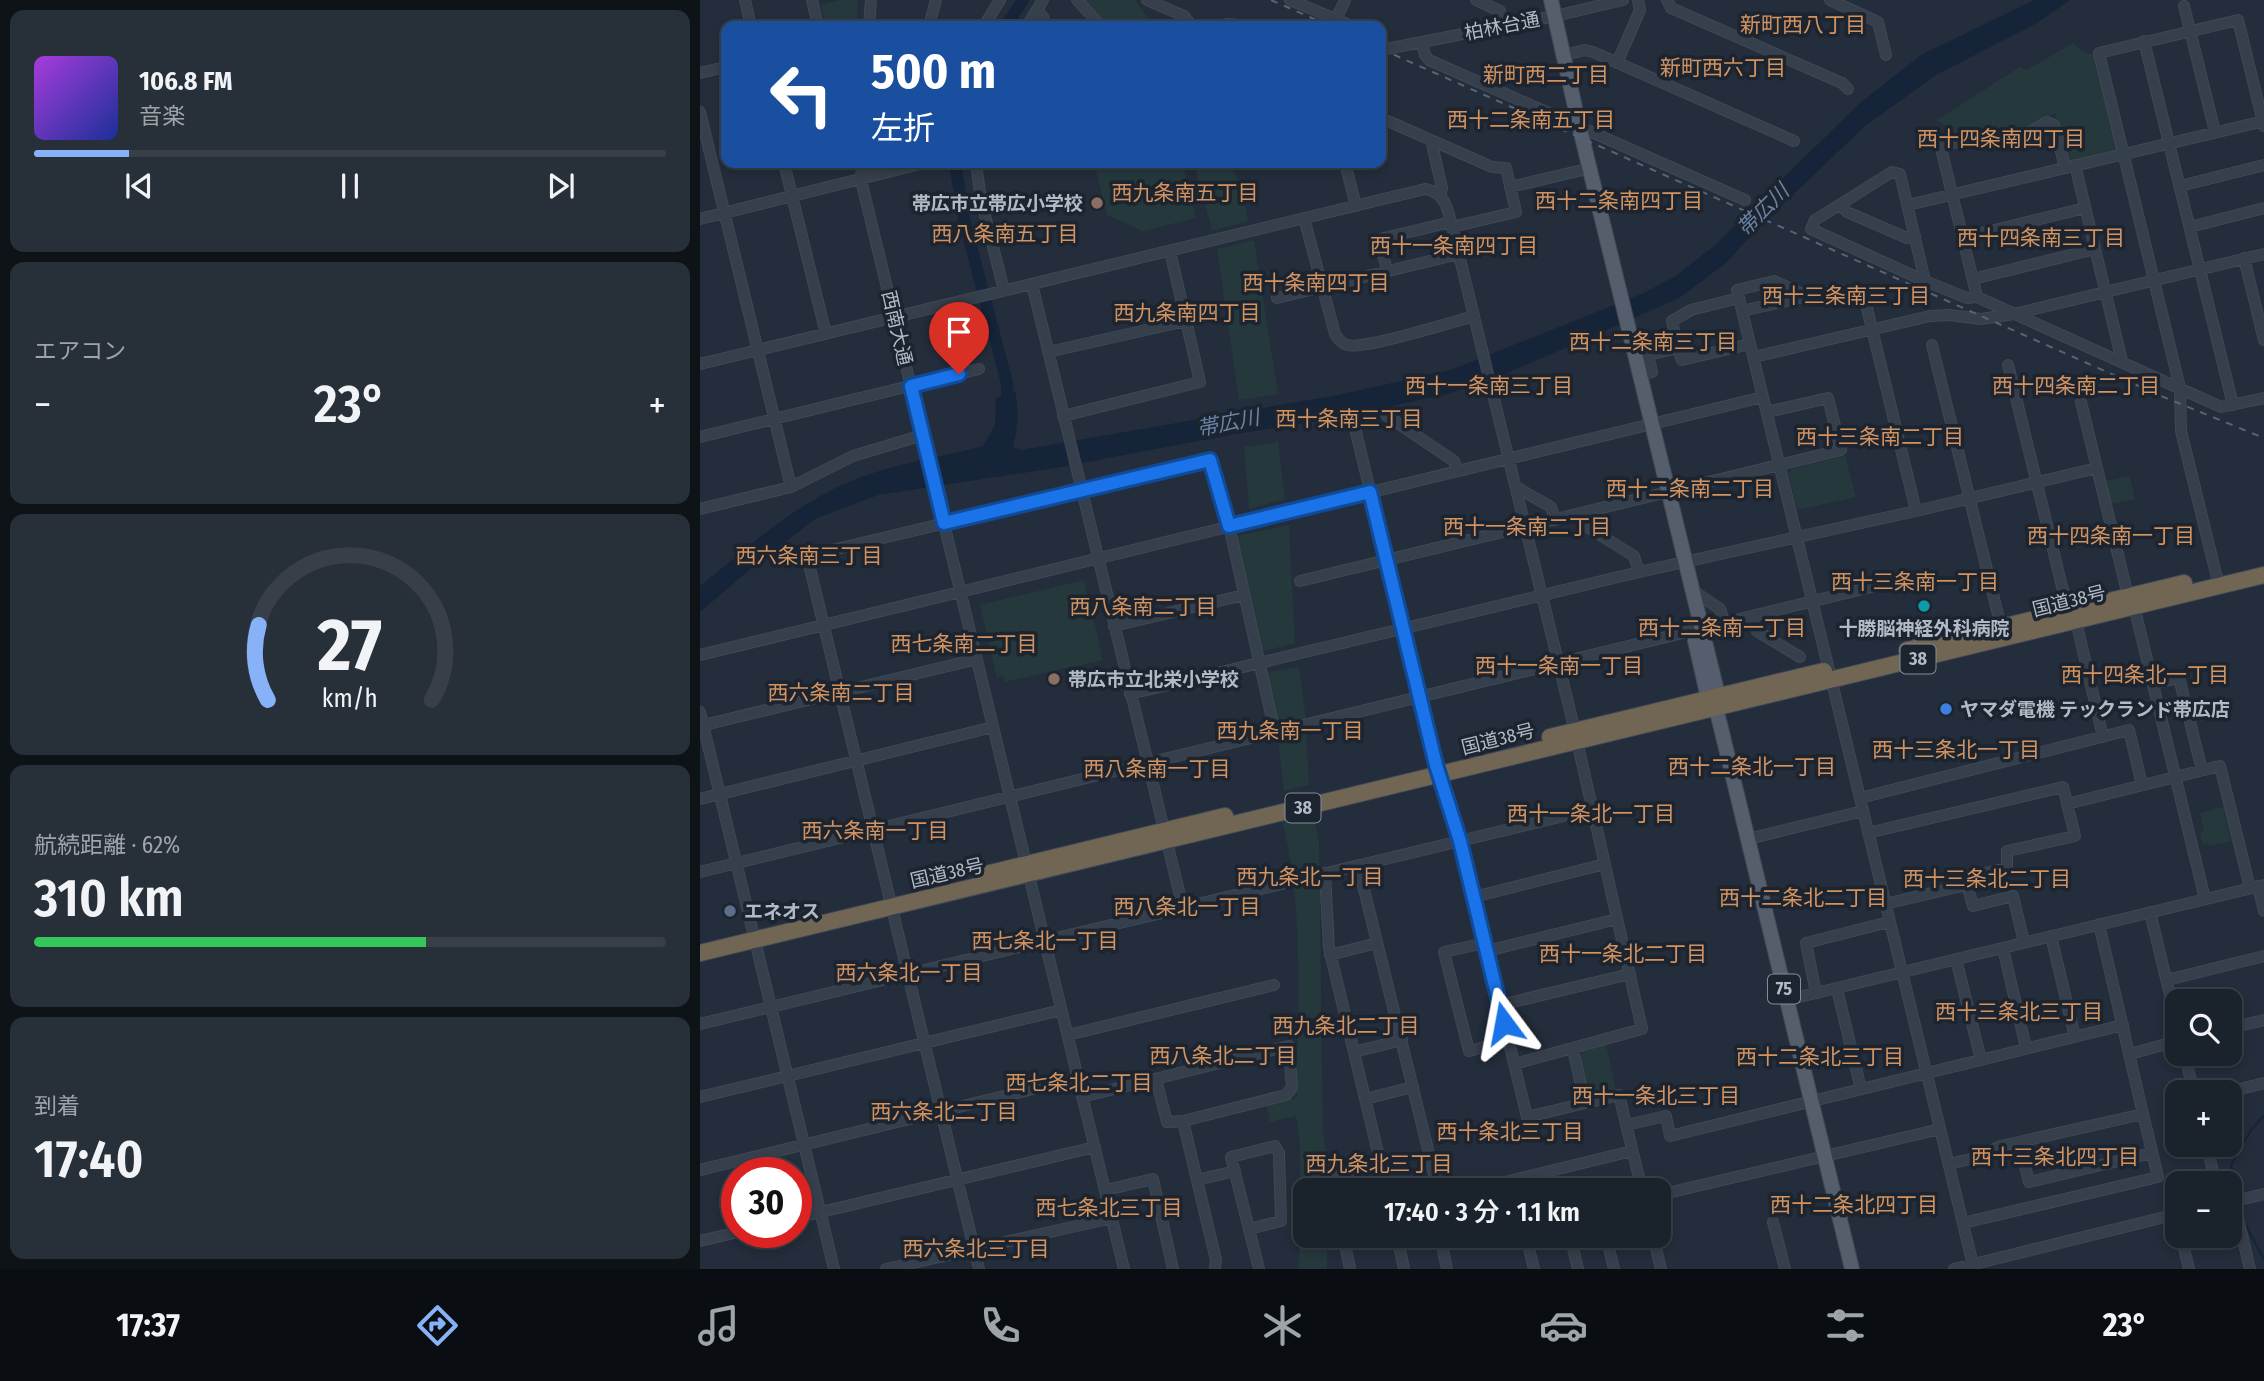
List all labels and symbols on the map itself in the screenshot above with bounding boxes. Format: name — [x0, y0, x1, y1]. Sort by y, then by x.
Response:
street label: 柏林台通 — [1462, 7, 1542, 45]
district label: 新町西八丁目 — [1740, 12, 1866, 38]
district label: 新町西六丁目 — [1660, 55, 1786, 81]
district label: 新町西二丁目 — [1483, 62, 1609, 88]
district label: 西十二条南五丁目 — [1447, 107, 1615, 133]
district label: 西十四条南四丁目 — [1917, 126, 2085, 152]
water label: 帯広川 — [1732, 177, 1796, 241]
district label: 西九条南五丁目 — [1112, 180, 1259, 206]
district label: 西十二条南四丁目 — [1535, 188, 1703, 214]
place label: 帯広市立帯広小学校 — [912, 192, 1083, 215]
marker: 帯広市立帯広小学校 — [1089, 195, 1105, 211]
district label: 西八条南五丁目 — [932, 221, 1079, 247]
district label: 西十四条南三丁目 — [1957, 225, 2125, 251]
district label: 西十一条南四丁目 — [1370, 233, 1538, 259]
district label: 西十条南四丁目 — [1243, 270, 1390, 296]
district label: 西十三条南三丁目 — [1762, 283, 1930, 309]
street label: 西南大通 — [877, 288, 917, 368]
district label: 西九条南四丁目 — [1114, 300, 1261, 326]
pin — [929, 302, 989, 374]
district label: 西十二条南三丁目 — [1569, 329, 1737, 355]
district label: 西十一条南三丁目 — [1405, 373, 1573, 399]
district label: 西十四条南二丁目 — [1992, 373, 2160, 399]
water label: 帯広川 — [1195, 404, 1263, 442]
district label: 西十条南三丁目 — [1276, 406, 1423, 432]
district label: 西十三条南二丁目 — [1796, 424, 1964, 450]
district label: 西十二条南二丁目 — [1606, 476, 1774, 502]
district label: 西十一条南二丁目 — [1443, 514, 1611, 540]
district label: 西十四条南一丁目 — [2027, 523, 2195, 549]
district label: 西六条南三丁目 — [736, 543, 883, 569]
district label: 西十三条南一丁目 — [1831, 569, 1999, 595]
street label: 国道38号 — [2030, 581, 2108, 621]
district label: 西八条南二丁目 — [1070, 594, 1217, 620]
marker: 十勝脳神経外科病院 — [1916, 598, 1932, 614]
district label: 西十二条南一丁目 — [1638, 615, 1806, 641]
place label: 十勝脳神経外科病院 — [1838, 617, 2010, 640]
district label: 西七条南二丁目 — [891, 631, 1038, 657]
road number: 38 — [1900, 644, 1936, 674]
district label: 西十一条南一丁目 — [1475, 653, 1643, 679]
district label: 西十四条北一丁目 — [2061, 662, 2229, 688]
place label: 帯広市立北栄小学校 — [1068, 668, 1239, 691]
marker: 帯広市立北栄小学校 — [1046, 671, 1062, 687]
district label: 西六条南二丁目 — [768, 680, 915, 706]
place label: ヤマダ電機 テックランド帯広店 — [1960, 698, 2230, 721]
marker: ヤマダ電機 テックランド帯広店 — [1938, 701, 1954, 717]
district label: 西九条南一丁目 — [1217, 718, 1364, 744]
street label: 国道38号 — [1459, 719, 1537, 759]
district label: 西十三条北一丁目 — [1872, 737, 2040, 763]
district label: 西十二条北一丁目 — [1668, 754, 1836, 780]
district label: 西八条南一丁目 — [1084, 756, 1231, 782]
road number: 38 — [1286, 794, 1320, 822]
district label: 西十一条北一丁目 — [1507, 801, 1675, 827]
district label: 西六条南一丁目 — [802, 818, 949, 844]
street label: 国道38号 — [908, 853, 986, 893]
district label: 西九条北一丁目 — [1237, 864, 1384, 890]
district label: 西十三条北二丁目 — [1903, 866, 2071, 892]
district label: 西十二条北二丁目 — [1719, 885, 1887, 911]
district label: 西八条北一丁目 — [1114, 894, 1261, 920]
place label: エネオス — [744, 900, 820, 923]
marker: エネオス — [722, 903, 738, 919]
district label: 西七条北一丁目 — [972, 928, 1119, 954]
district label: 西十一条北二丁目 — [1539, 941, 1707, 967]
district label: 西六条北一丁目 — [836, 960, 983, 986]
road number: 75 — [1768, 974, 1800, 1004]
position arrow — [1467, 986, 1541, 1060]
district label: 西十三条北三丁目 — [1935, 999, 2103, 1025]
district label: 西九条北二丁目 — [1273, 1013, 1420, 1039]
district label: 西八条北二丁目 — [1150, 1043, 1297, 1069]
district label: 西十二条北三丁目 — [1736, 1044, 1904, 1070]
district label: 西七条北二丁目 — [1006, 1070, 1153, 1096]
district label: 西十一条北三丁目 — [1572, 1083, 1740, 1109]
district label: 西六条北二丁目 — [871, 1099, 1018, 1125]
district label: 西十条北三丁目 — [1437, 1119, 1584, 1145]
district label: 西十三条北四丁目 — [1971, 1144, 2139, 1170]
district label: 西九条北三丁目 — [1306, 1151, 1453, 1177]
speed limit sign: 30 — [721, 1157, 812, 1248]
district label: 西十二条北四丁目 — [1770, 1192, 1938, 1218]
district label: 西七条北三丁目 — [1036, 1195, 1183, 1221]
district label: 西六条北三丁目 — [903, 1236, 1050, 1262]

